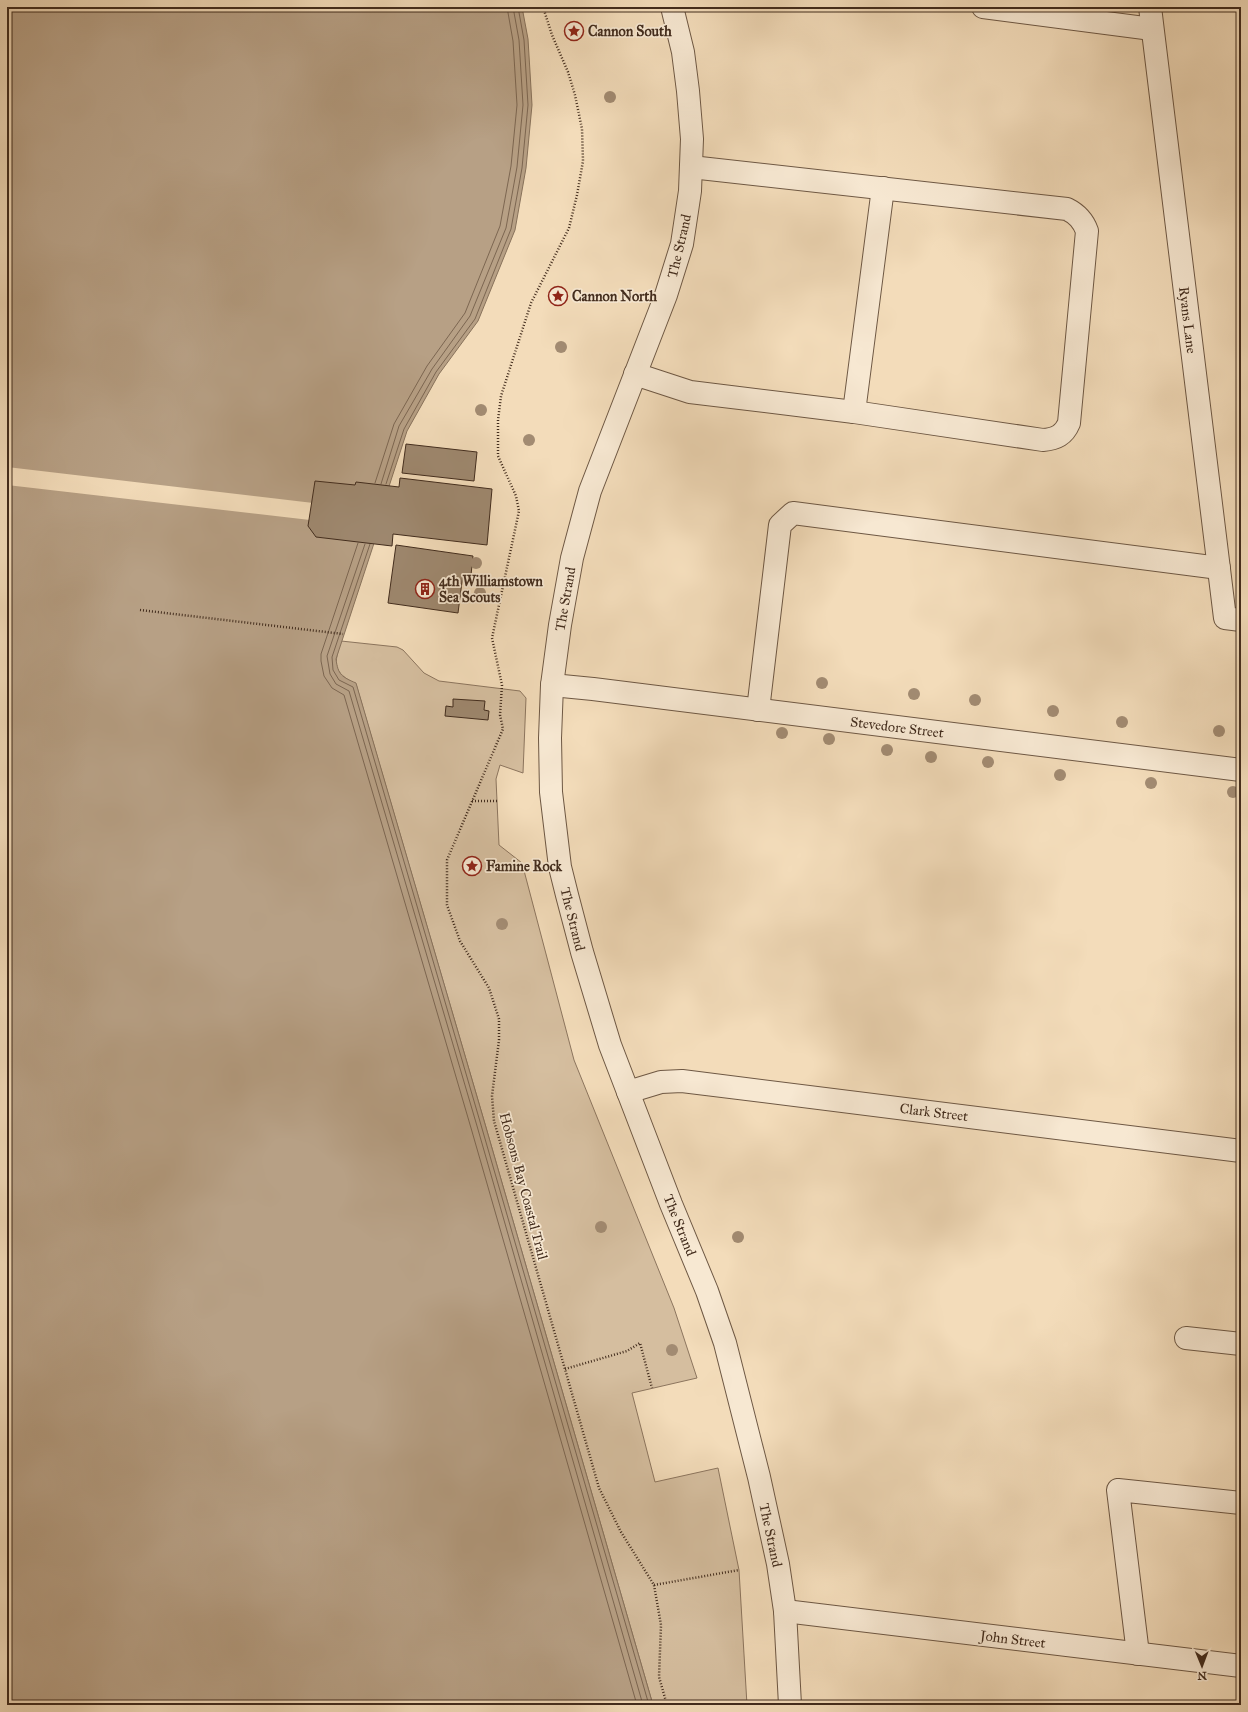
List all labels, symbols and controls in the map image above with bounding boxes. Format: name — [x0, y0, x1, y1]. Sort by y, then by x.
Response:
place icon: Cannon South — [563, 20, 585, 42]
place label: Cannon South — [588, 23, 672, 40]
street label: The Strand — [664, 213, 695, 280]
place icon: Cannon North — [547, 285, 569, 307]
street label: Ryans Lane — [1175, 286, 1200, 355]
place label: Cannon North — [572, 288, 657, 305]
street label: The Strand — [551, 566, 580, 633]
place label: 4th Williamstown Sea Scouts — [439, 573, 543, 606]
building icon: 4th Williamstown Sea Scouts — [414, 578, 436, 600]
street label: Stevedore Street — [849, 713, 945, 742]
place icon: Famine Rock — [461, 855, 483, 877]
place label: Famine Rock — [486, 858, 563, 875]
street label: The Strand — [556, 886, 589, 953]
street label: Clark Street — [899, 1100, 969, 1125]
street label: Hobsons Bay Coastal Trail — [496, 1111, 551, 1262]
street label: The Strand — [659, 1192, 700, 1258]
street label: The Strand — [755, 1502, 786, 1569]
street label: John Street — [977, 1627, 1047, 1653]
north arrow — [1182, 1646, 1222, 1686]
text: N — [1197, 1669, 1207, 1682]

